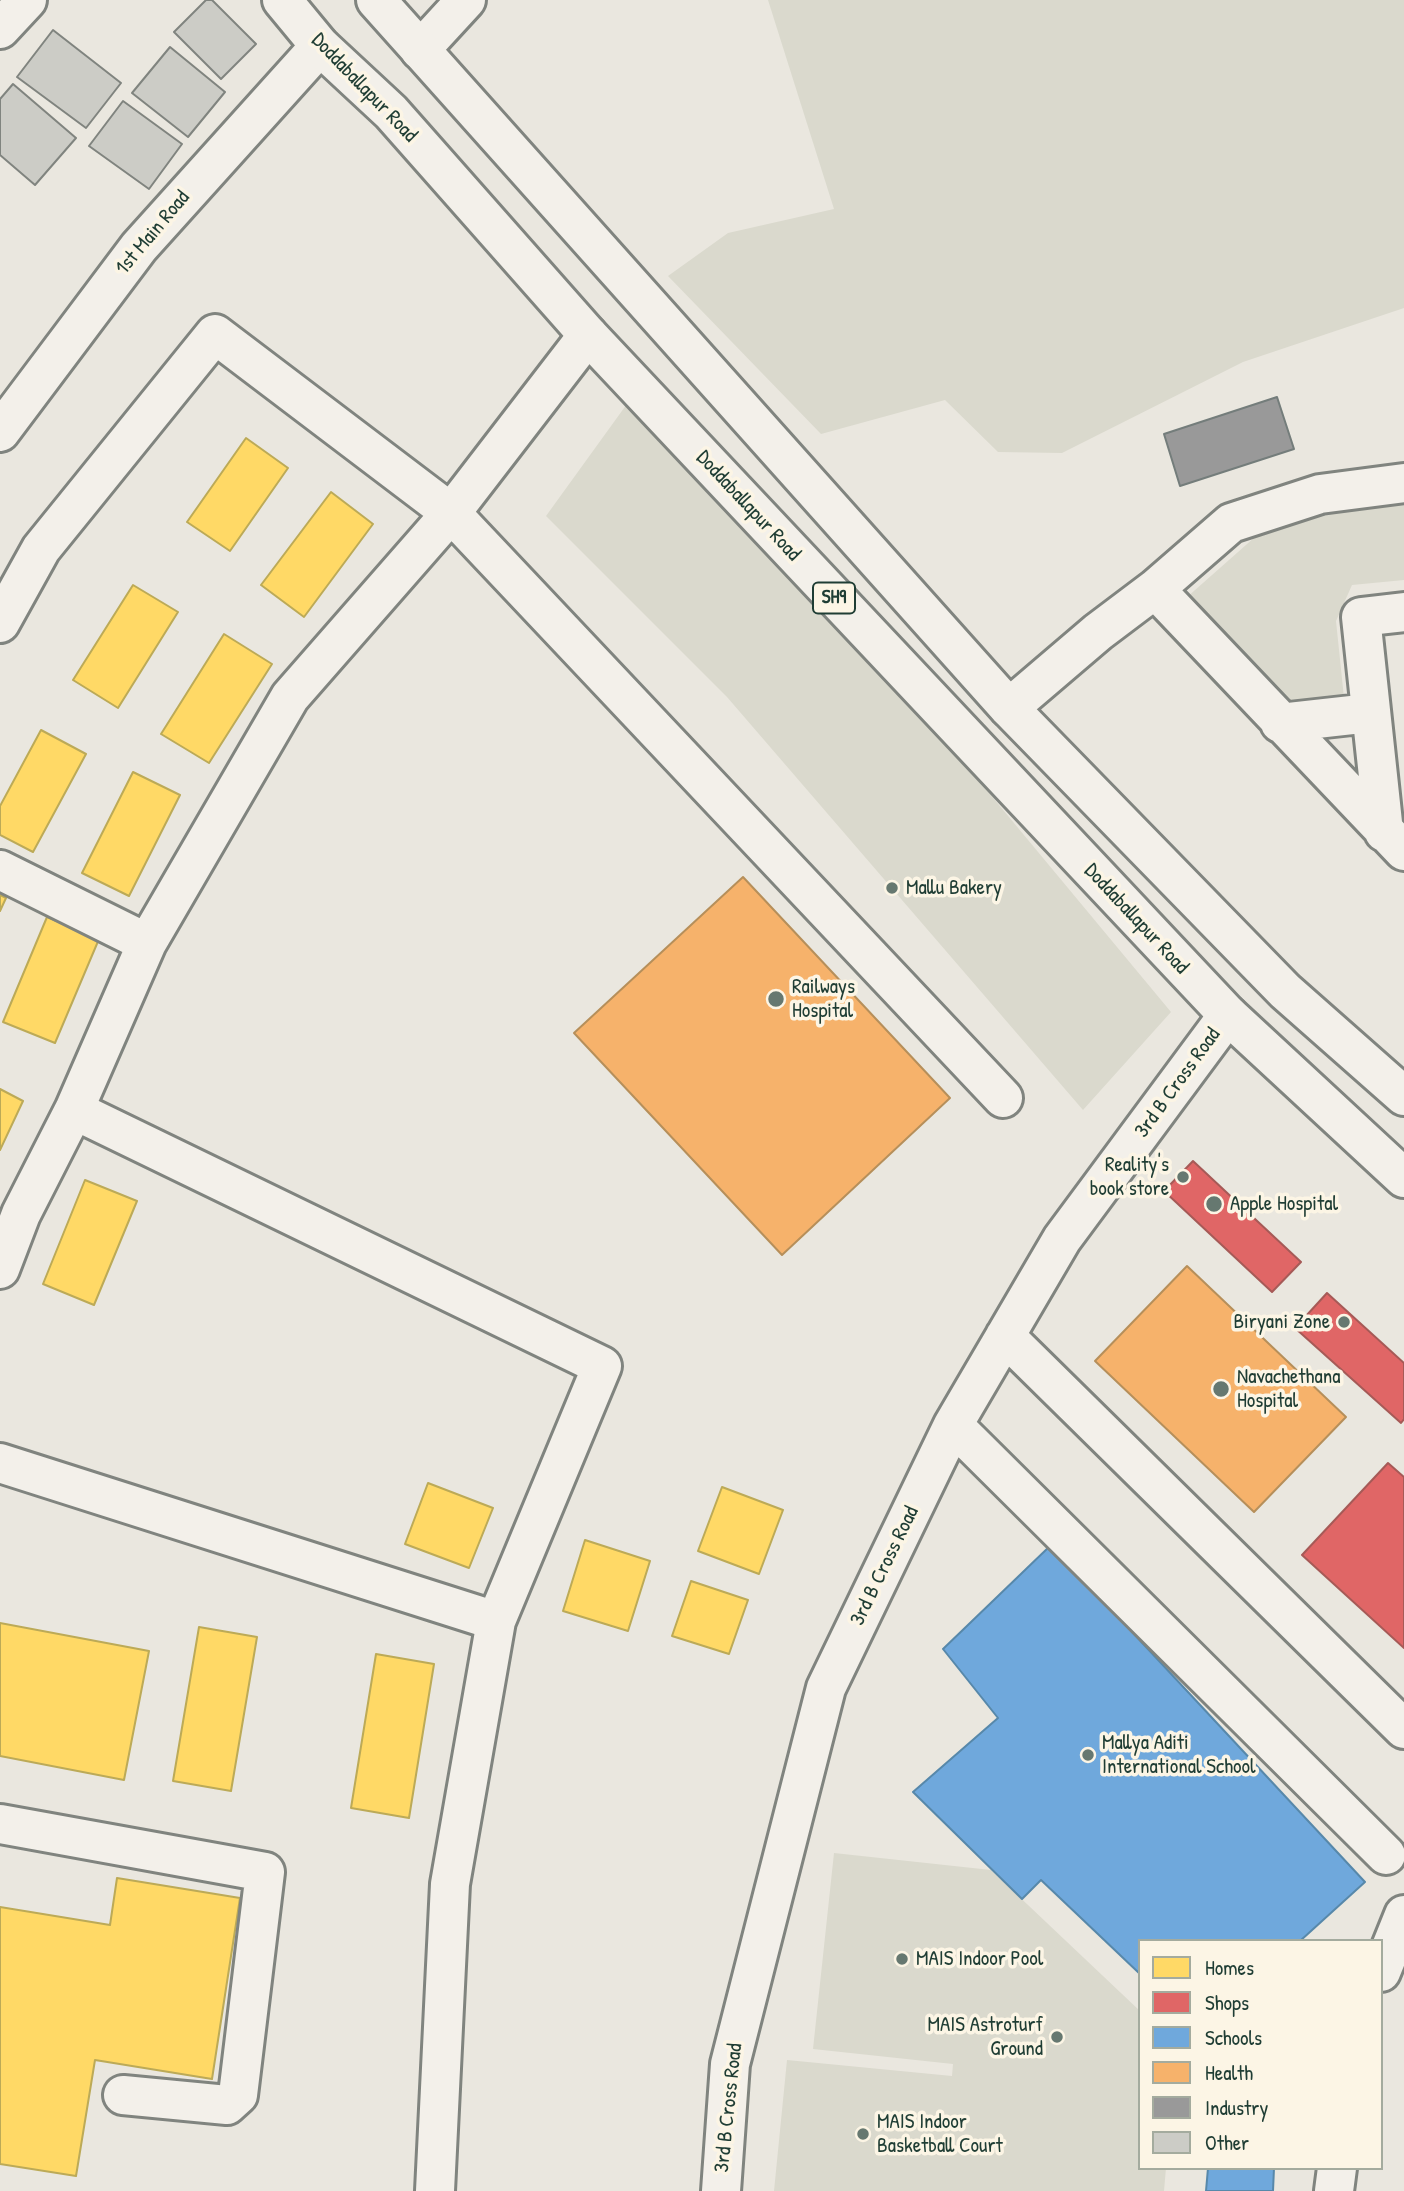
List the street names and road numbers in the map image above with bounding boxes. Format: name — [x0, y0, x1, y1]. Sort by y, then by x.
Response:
street label: Doddaballapur Road — [306, 28, 422, 148]
street label: 1st Main Road — [111, 186, 195, 280]
street label: Doddaballapur Road — [690, 446, 806, 566]
road number: SH9 — [813, 582, 855, 614]
street label: Doddaballapur Road — [1078, 859, 1194, 979]
street label: 3rd B Cross Road — [1130, 1023, 1226, 1143]
street label: 3rd B Cross Road — [845, 1502, 925, 1630]
street label: 3rd B Cross Road — [710, 2042, 748, 2174]

